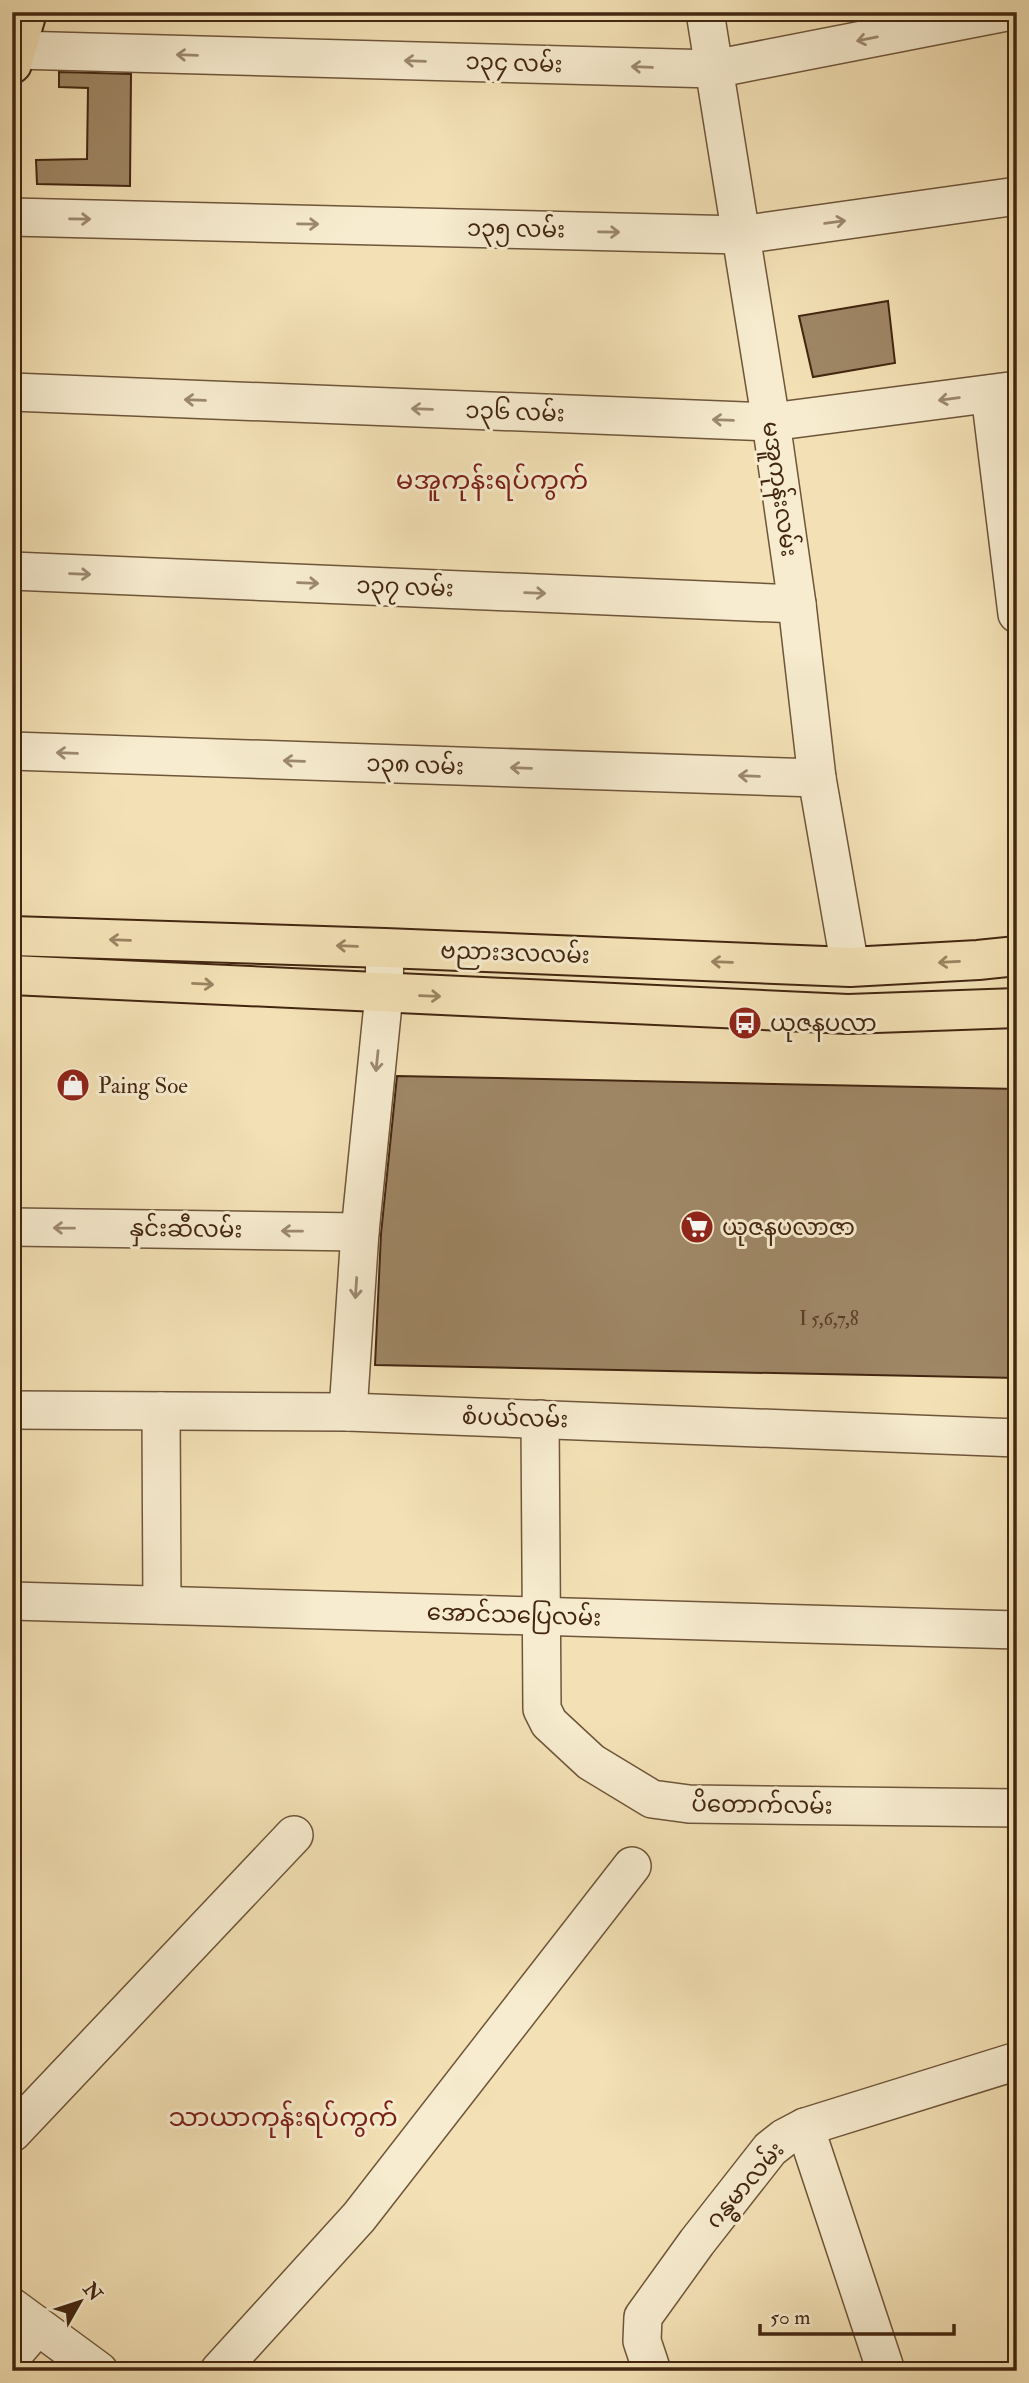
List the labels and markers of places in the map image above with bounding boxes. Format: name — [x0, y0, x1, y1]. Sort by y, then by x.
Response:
bus stop icon: ယုဇနပလာ — [726, 1004, 764, 1042]
place label: ယုဇနပလာ — [770, 1009, 877, 1042]
shop icon: Paing Soe — [54, 1066, 92, 1104]
place label: Paing Soe — [98, 1071, 188, 1100]
supermarket icon: ယုဇနပလာဇာ — [678, 1208, 716, 1246]
place label: ယုဇနပလာဇာ — [722, 1213, 855, 1246]

